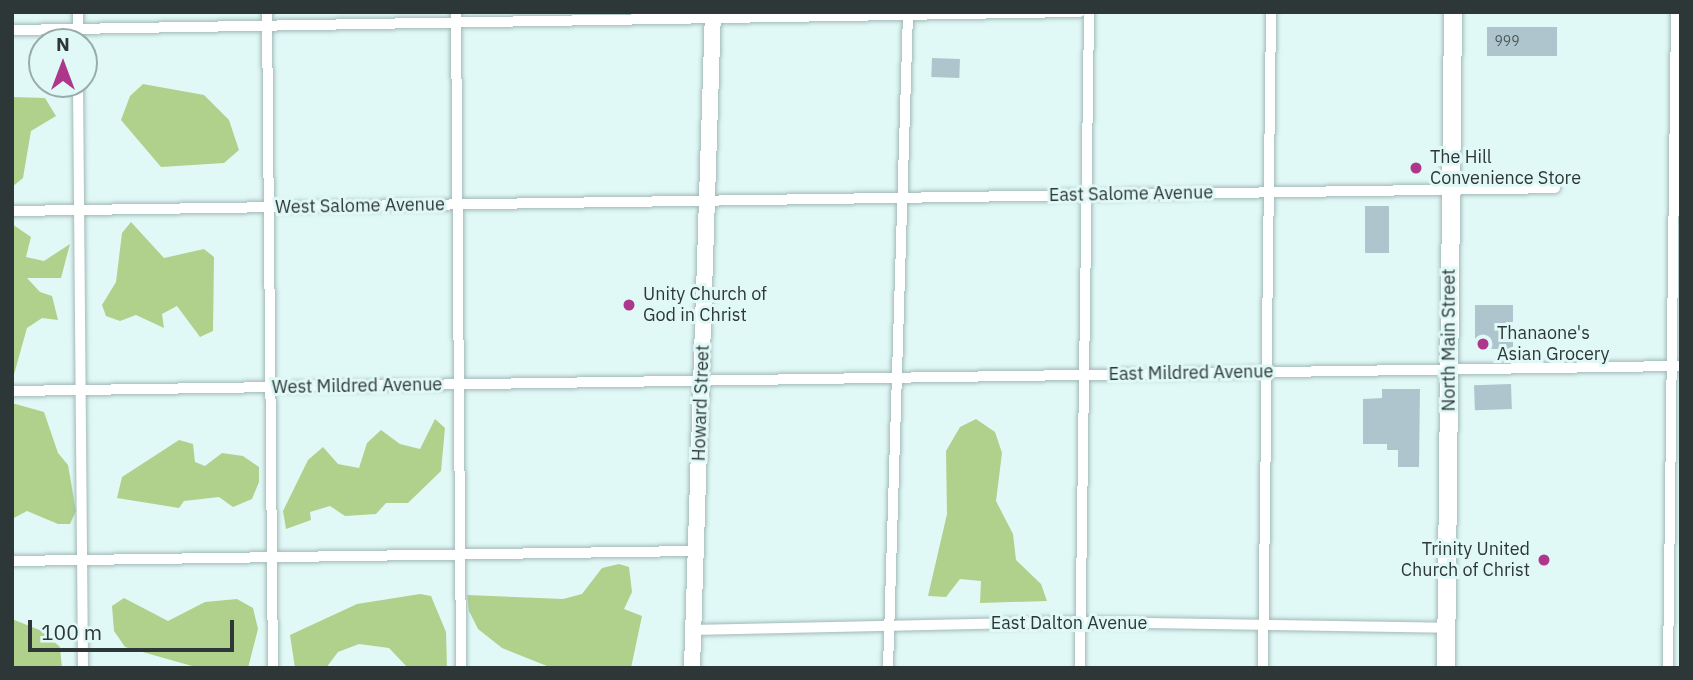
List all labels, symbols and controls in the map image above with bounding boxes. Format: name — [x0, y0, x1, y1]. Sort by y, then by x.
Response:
north arrow — [28, 28, 98, 98]
text: N — [56, 32, 70, 56]
house number: 999 — [1494, 33, 1520, 49]
place label: The Hill Convenience Store — [1430, 147, 1581, 190]
marker: The Hill Convenience Store — [1408, 160, 1424, 176]
street label: East Salome Avenue — [1049, 182, 1213, 206]
street label: West Salome Avenue — [275, 194, 445, 218]
street label: North Main Street — [1438, 269, 1460, 411]
place label: Unity Church of God in Christ — [643, 284, 767, 326]
marker: Unity Church of God in Christ — [621, 297, 637, 313]
place label: Thanaone's Asian Grocery — [1497, 323, 1610, 366]
marker: Thanaone's Asian Grocery — [1475, 336, 1491, 352]
street label: Howard Street — [688, 344, 714, 462]
street label: East Mildred Avenue — [1108, 361, 1274, 385]
street label: West Mildred Avenue — [272, 374, 442, 398]
place label: Trinity United Church of Christ — [1401, 539, 1530, 582]
marker: Trinity United Church of Christ — [1536, 552, 1552, 568]
scale bar — [32, 606, 238, 650]
street label: East Dalton Avenue — [991, 612, 1147, 634]
text: 100 m — [41, 618, 102, 646]

